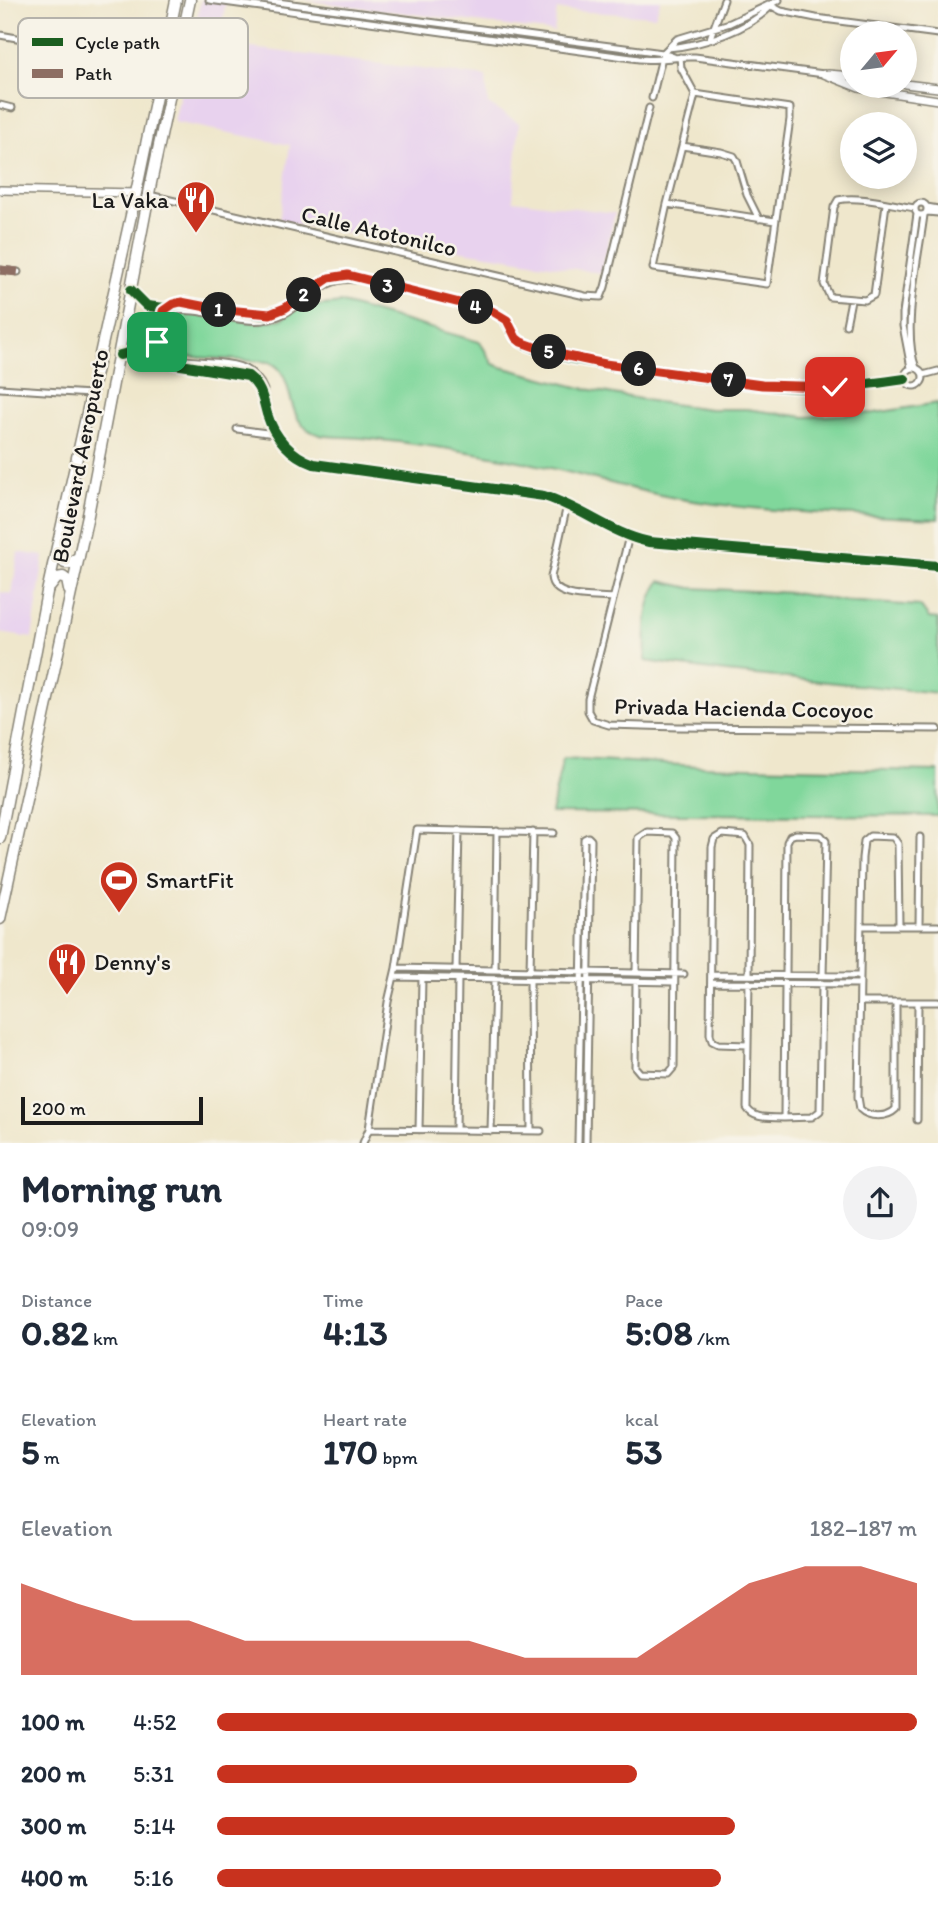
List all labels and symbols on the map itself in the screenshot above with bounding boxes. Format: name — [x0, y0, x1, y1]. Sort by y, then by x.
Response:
legend — [18, 18, 248, 98]
north arrow — [840, 21, 917, 98]
text: Cycle path — [75, 31, 160, 54]
text: Path — [75, 62, 112, 85]
restaurant icon: La Vaka — [175, 179, 217, 234]
place label: La Vaka — [92, 186, 169, 214]
street label: Calle Atotonilco — [299, 200, 459, 262]
pin: 3 — [370, 268, 406, 304]
pin: 2 — [286, 278, 322, 312]
pin: 4 — [458, 290, 494, 324]
pin: 1 — [202, 292, 236, 328]
pin — [127, 312, 187, 372]
pin: 5 — [532, 334, 566, 370]
street label: Boulevard Aeropuerto — [45, 347, 115, 565]
pin: 6 — [622, 352, 656, 386]
pin — [805, 357, 865, 417]
pin: 7 — [712, 362, 746, 398]
street label: Privada Hacienda Cocoyoc — [614, 692, 874, 724]
sports icon: SmartFit — [98, 859, 140, 914]
place label: SmartFit — [146, 866, 234, 894]
restaurant icon: Denny's — [46, 941, 88, 996]
place label: Denny's — [94, 948, 171, 976]
scale bar — [21, 1094, 203, 1126]

